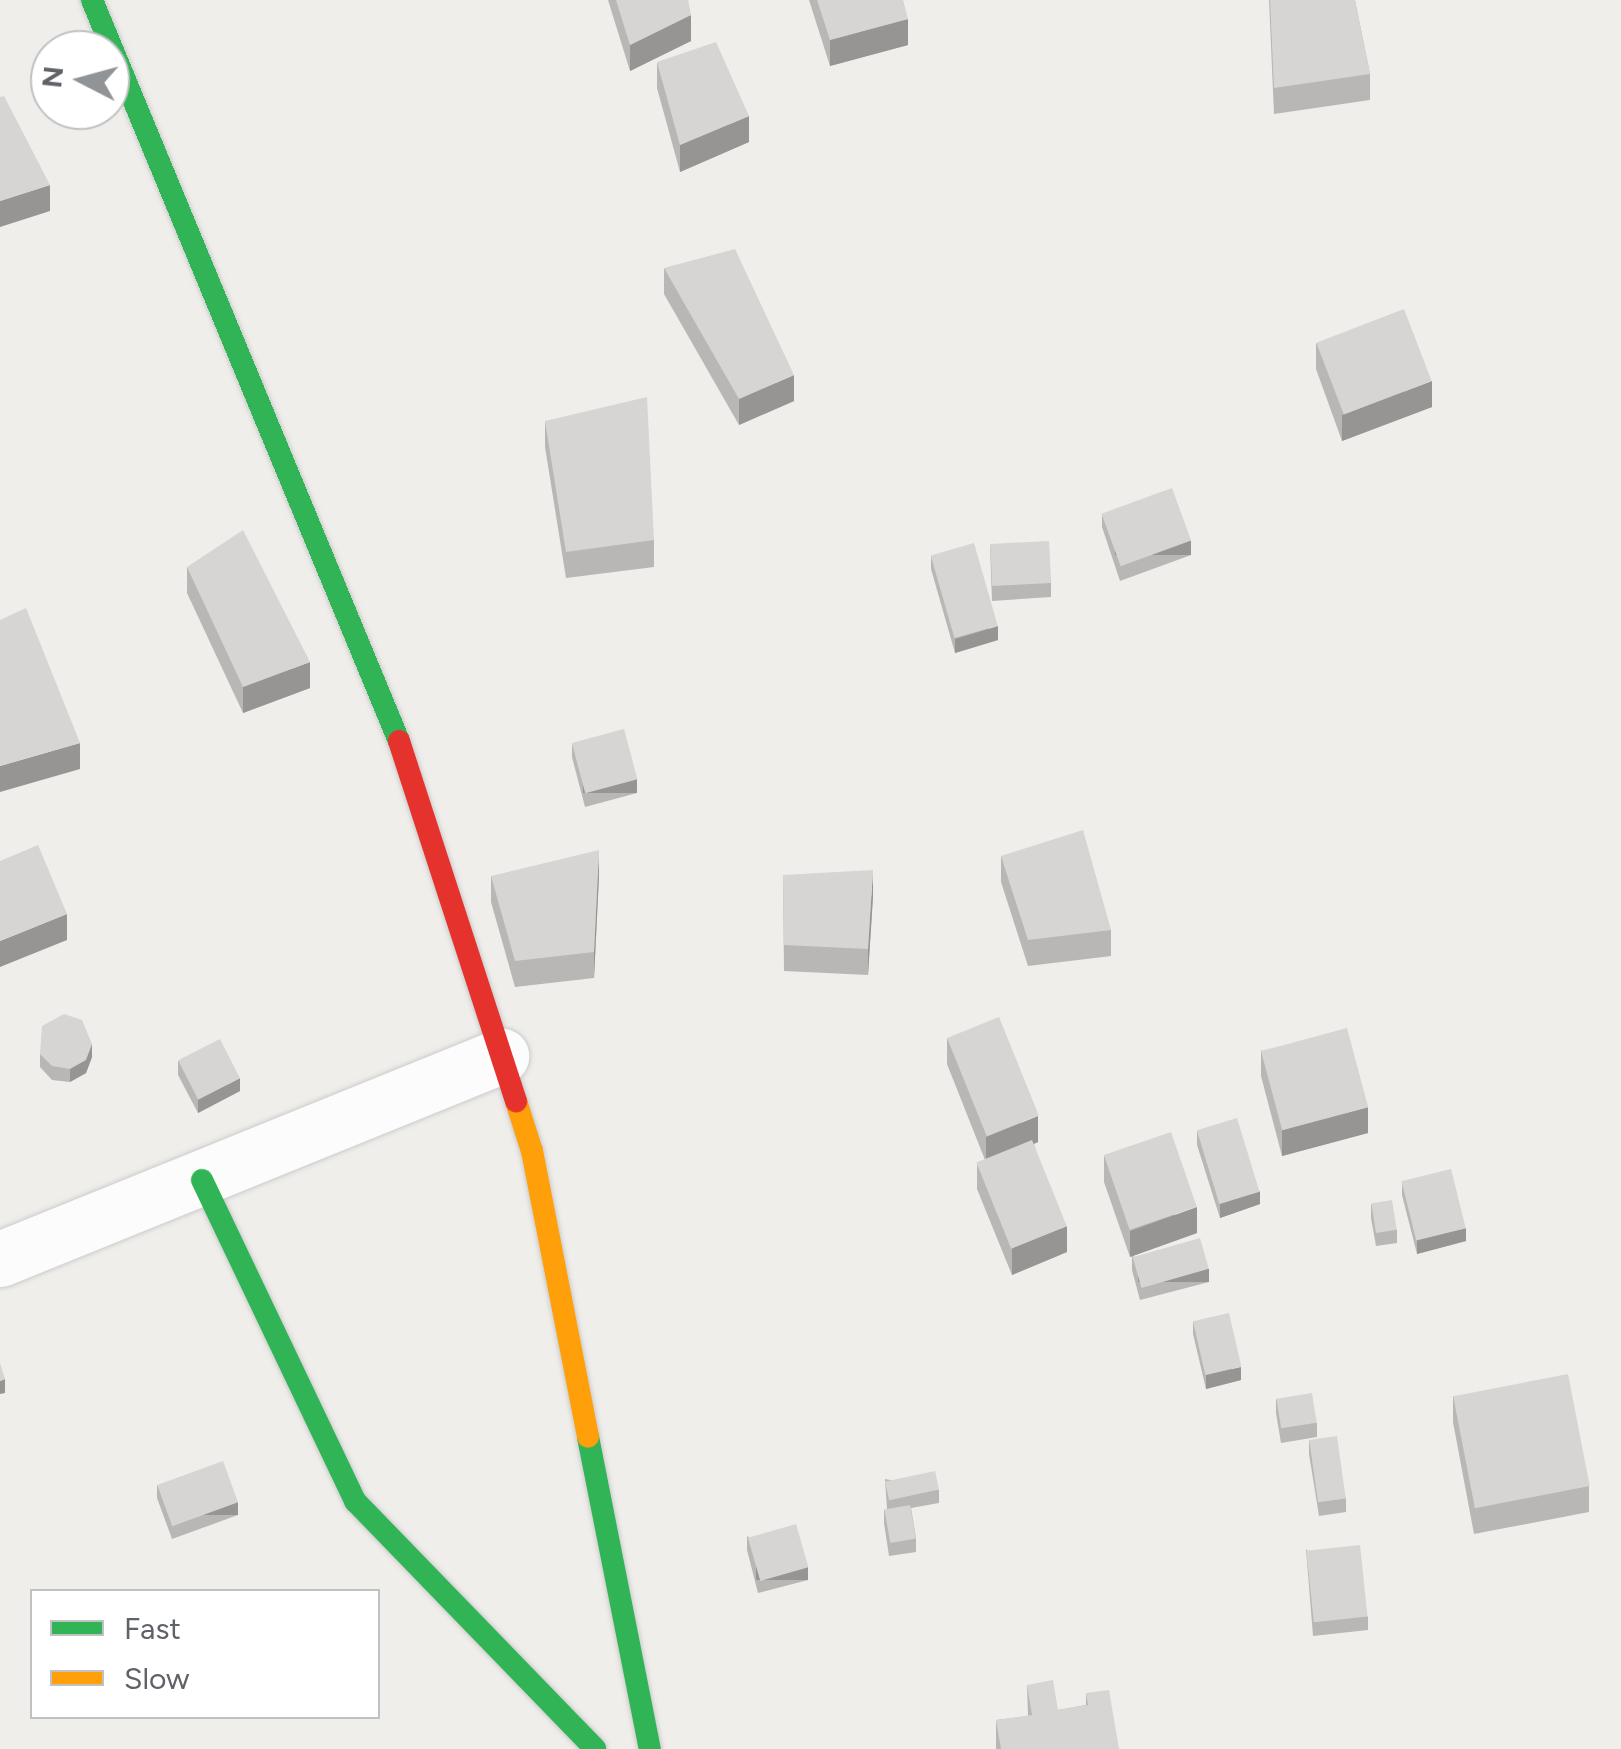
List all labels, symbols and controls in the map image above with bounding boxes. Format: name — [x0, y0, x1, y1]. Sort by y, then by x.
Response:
north arrow — [30, 30, 130, 130]
text: N — [34, 65, 70, 90]
legend — [30, 1589, 380, 1719]
text: Fast — [124, 1610, 181, 1647]
text: Slow — [124, 1660, 190, 1697]

